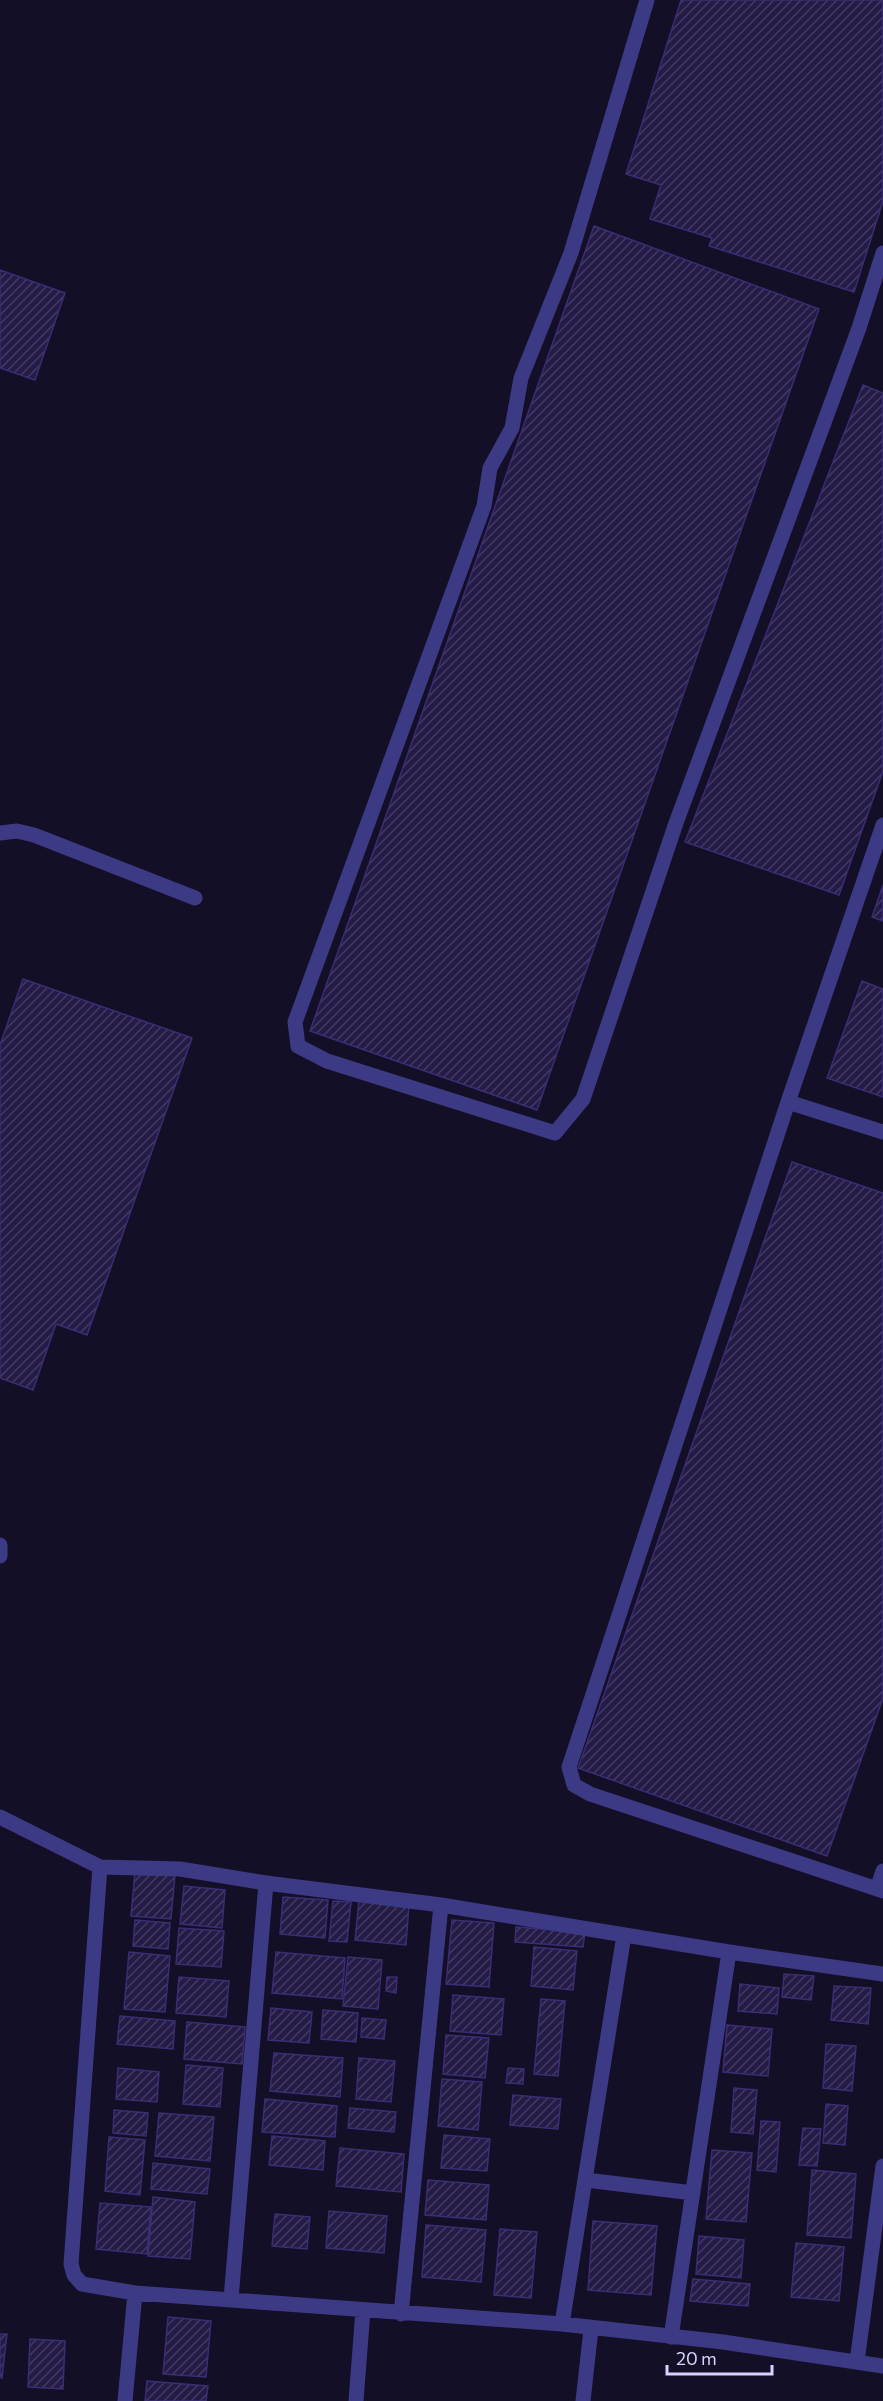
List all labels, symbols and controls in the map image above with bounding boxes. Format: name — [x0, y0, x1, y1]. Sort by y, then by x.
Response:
scale bar — [667, 2338, 772, 2376]
text: 20 m — [676, 2347, 717, 2369]

